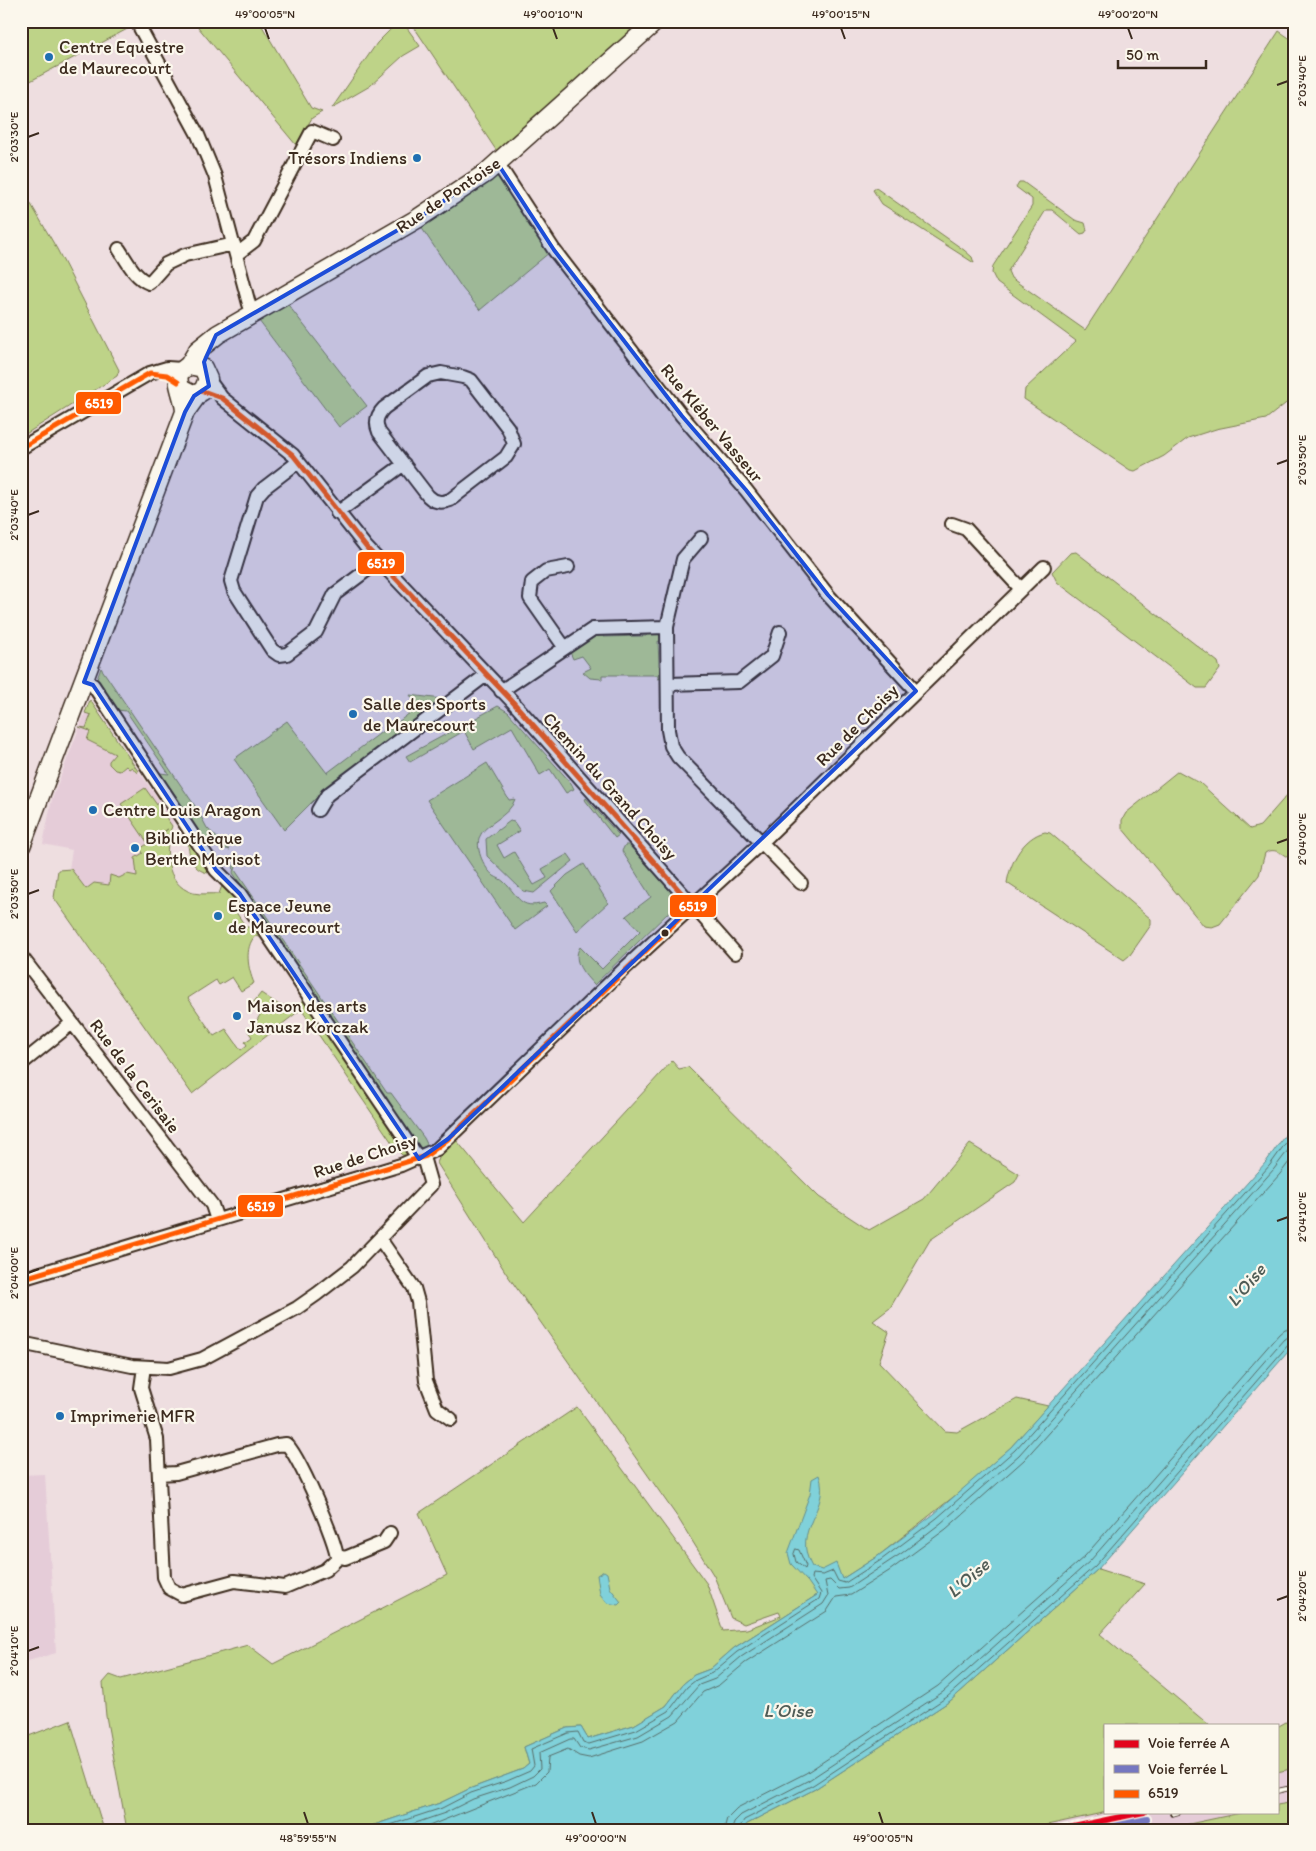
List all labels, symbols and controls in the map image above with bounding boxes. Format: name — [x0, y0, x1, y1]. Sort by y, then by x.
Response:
text: 49°00'05"N — [235, 7, 295, 21]
text: 49°00'10"N — [523, 7, 583, 21]
text: 49°00'15"N — [812, 7, 870, 21]
text: 49°00'20"N — [1098, 7, 1158, 21]
place label: Centre Equestre de Maurecourt — [59, 36, 184, 79]
scale bar — [1118, 38, 1206, 70]
text: 50 m — [1126, 46, 1159, 64]
marker: Centre Equestre de Maurecourt — [43, 51, 55, 63]
text: 2°03'40"E — [1295, 55, 1309, 107]
text: 2°03'30"E — [7, 111, 21, 162]
place label: Trésors Indiens — [289, 147, 407, 169]
street label: Rue de Pontoise — [391, 152, 505, 238]
marker: Trésors Indiens — [411, 152, 423, 164]
street label: Rue Kléber Vasseur — [656, 359, 769, 488]
line badge: 6519 — [75, 391, 122, 415]
text: 6519 — [85, 395, 113, 412]
text: 2°03'50"E — [1295, 434, 1309, 485]
text: 2°03'40"E — [7, 489, 21, 541]
line badge: 6519 — [357, 551, 405, 575]
text: 6519 — [367, 555, 395, 572]
street label: Rue de Choisy — [811, 679, 903, 771]
place label: Salle des Sports de Maurecourt — [363, 693, 486, 736]
marker: Salle des Sports de Maurecourt — [347, 708, 359, 720]
street label: Chemin du Grand Choisy — [538, 708, 682, 865]
place label: Centre Louis Aragon — [103, 799, 261, 821]
marker: Centre Louis Aragon — [87, 804, 99, 816]
text: 2°04'00"E — [1295, 812, 1309, 865]
place label: Bibliothèque Berthe Morisot — [145, 827, 260, 870]
marker: Bibliothèque Berthe Morisot — [129, 842, 141, 854]
text: 2°03'50"E — [7, 868, 21, 919]
line badge: 6519 — [669, 894, 717, 918]
place label: Espace Jeune de Maurecourt — [228, 895, 341, 938]
text: 6519 — [679, 898, 707, 915]
marker: Espace Jeune de Maurecourt — [212, 910, 224, 922]
unlabelled marker — [660, 928, 670, 938]
place label: Maison des arts Janusz Korczak — [247, 995, 369, 1038]
marker: Maison des arts Janusz Korczak — [231, 1010, 243, 1022]
street label: Rue de la Cerisaie — [85, 1015, 185, 1137]
street label: Rue de Choisy — [311, 1129, 420, 1183]
text: 2°04'10"E — [1295, 1191, 1309, 1242]
line badge: 6519 — [237, 1194, 284, 1218]
text: 6519 — [247, 1198, 275, 1215]
text: 2°04'00"E — [7, 1246, 21, 1299]
water label: L'Oise — [1221, 1258, 1271, 1311]
place label: Imprimerie MFR — [70, 1405, 195, 1427]
marker: Imprimerie MFR — [54, 1410, 66, 1422]
water label: L'Oise — [942, 1553, 995, 1603]
text: 2°04'20"E — [1295, 1570, 1309, 1622]
text: 2°04'10"E — [7, 1625, 21, 1676]
water label: L’Oise — [763, 1699, 814, 1722]
legend — [1104, 1724, 1278, 1814]
text: Voie ferrée A — [1148, 1734, 1230, 1752]
text: Voie ferrée L — [1148, 1760, 1228, 1778]
text: 6519 — [1148, 1784, 1179, 1802]
text: 48°59'55"N — [279, 1831, 337, 1845]
text: 49°00'00"N — [565, 1831, 627, 1845]
text: 49°00'05"N — [853, 1831, 913, 1845]

